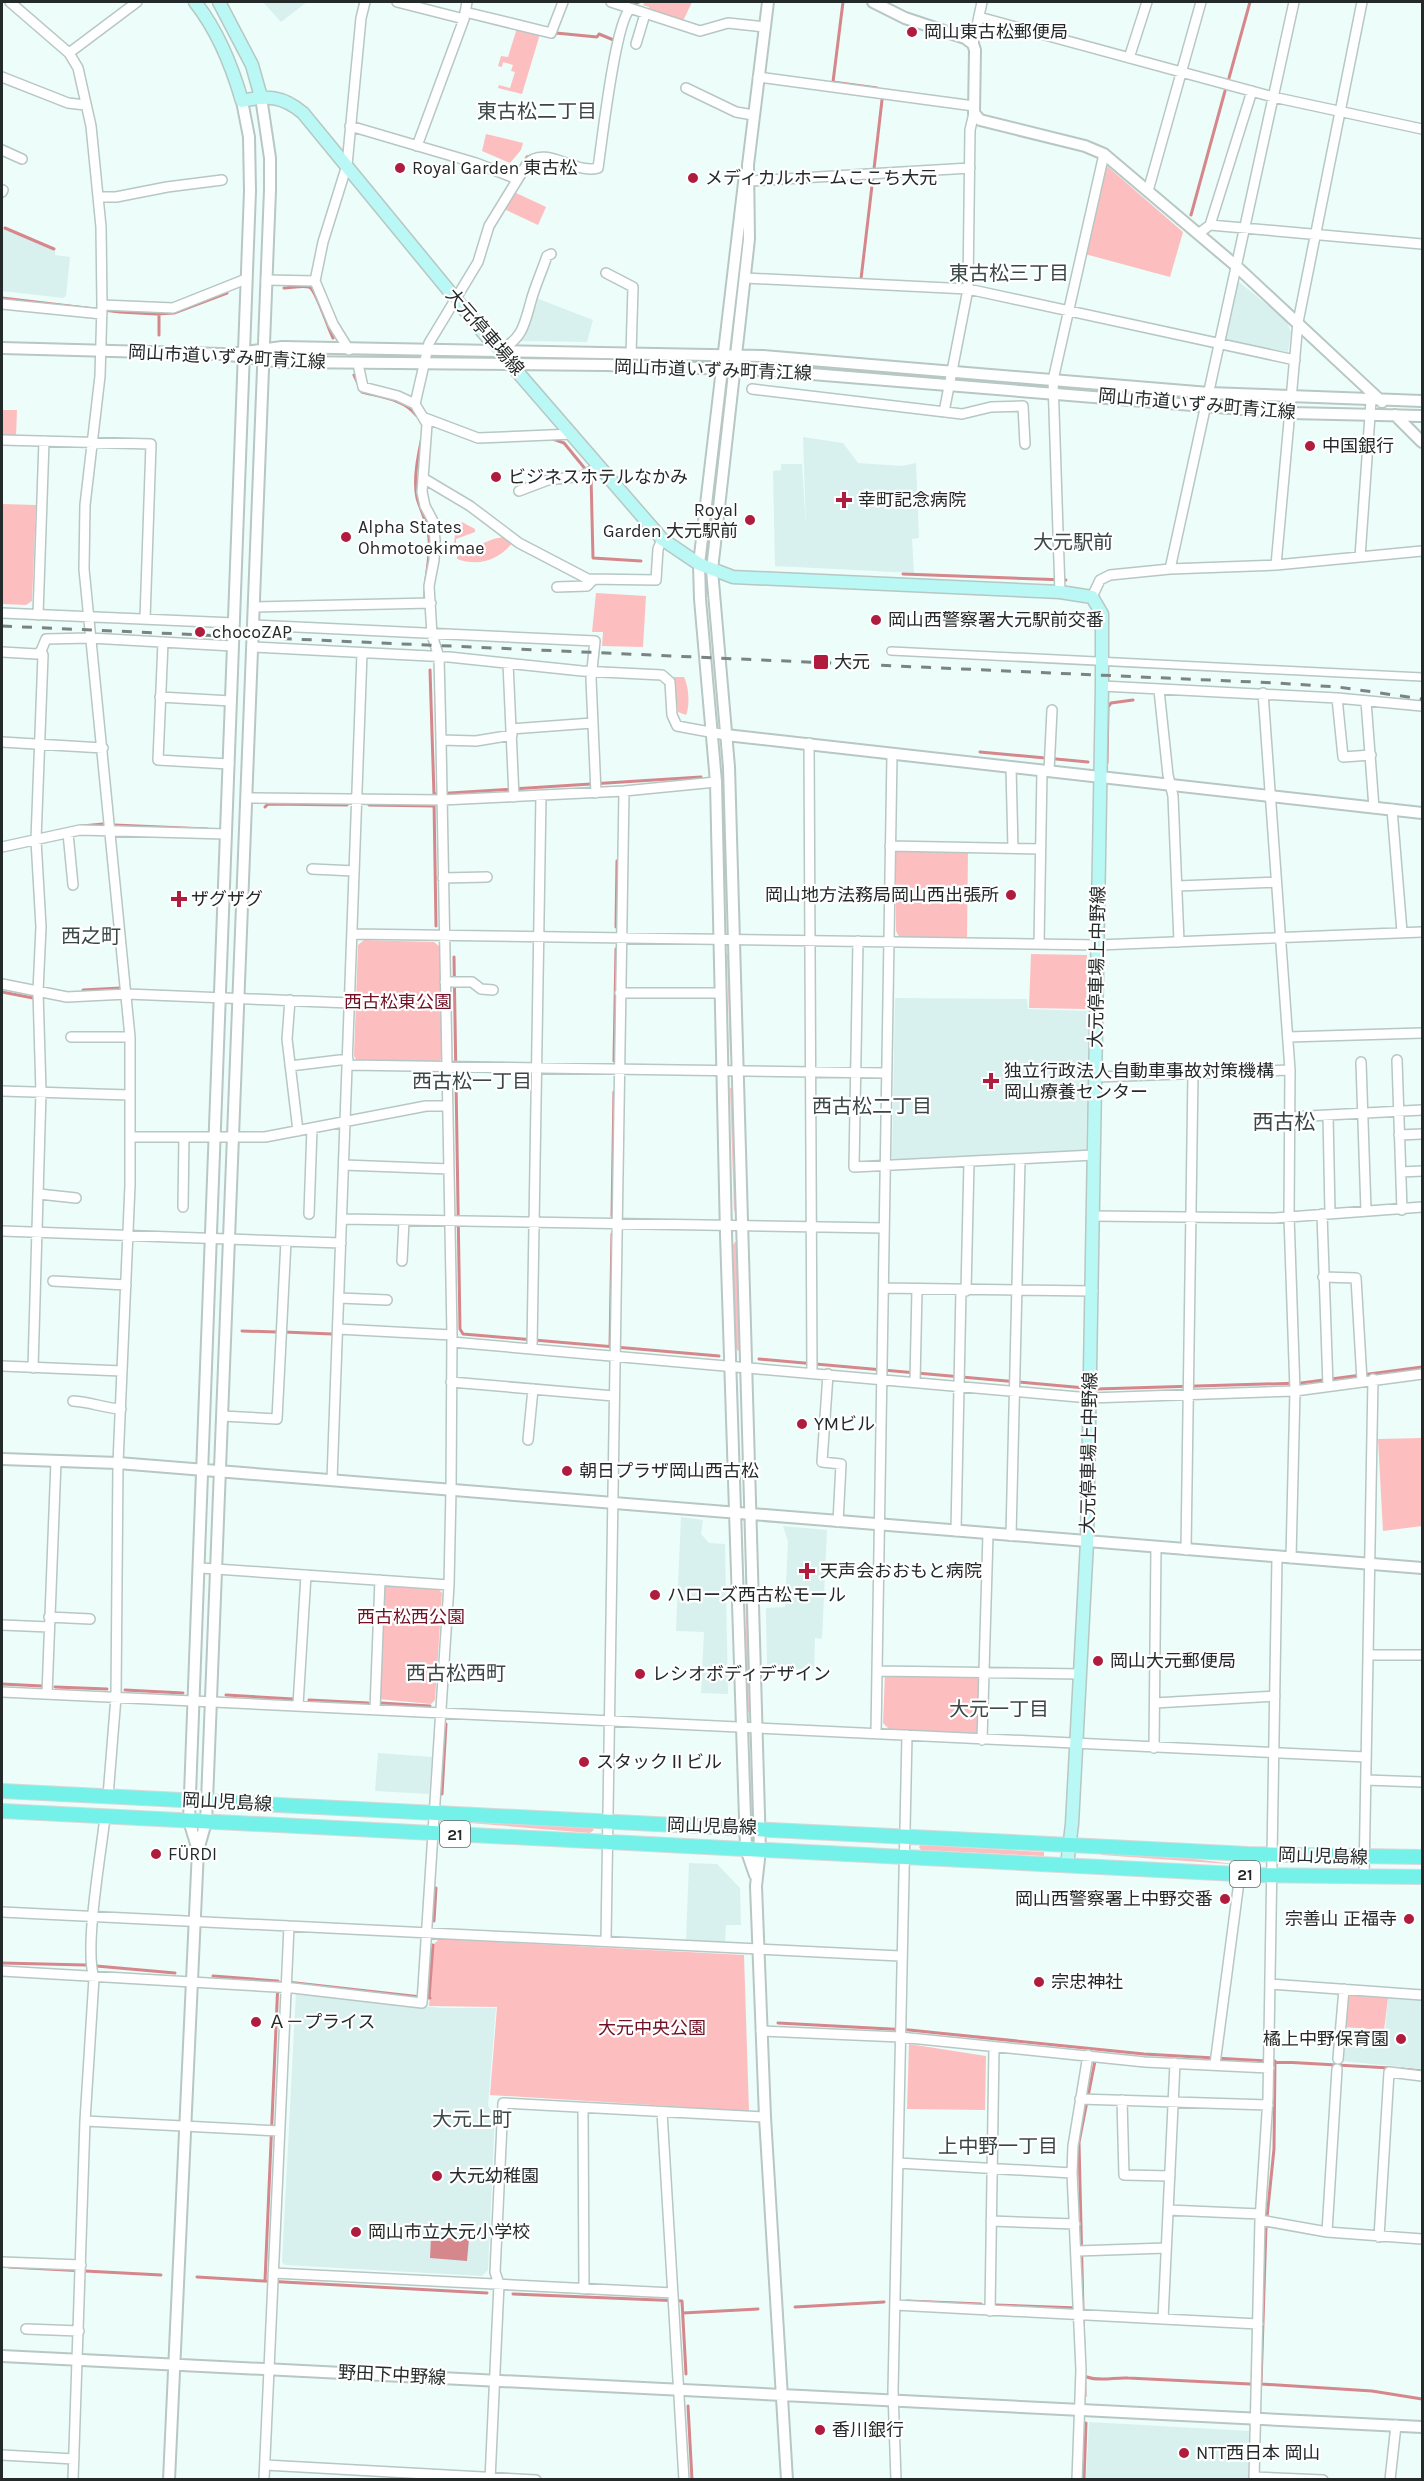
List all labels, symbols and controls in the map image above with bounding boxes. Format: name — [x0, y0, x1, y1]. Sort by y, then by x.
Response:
place label: 岡山東古松郵便局 — [924, 21, 1068, 43]
marker: 岡山東古松郵便局 — [905, 25, 919, 39]
district label: 東古松二丁目 — [477, 100, 597, 123]
place label: Royal Garden 東古松 — [412, 157, 578, 179]
marker: Royal Garden 東古松 — [393, 161, 407, 175]
place label: メディカルホームここち大元 — [705, 167, 937, 189]
marker: メディカルホームここち大元 — [686, 171, 700, 185]
district label: 東古松三丁目 — [949, 262, 1069, 285]
street label: 大元停車場線 — [441, 284, 529, 380]
street label: 岡山市道いずみ町青江線 — [128, 341, 326, 373]
street label: 岡山市道いずみ町青江線 — [614, 356, 812, 384]
street label: 岡山市道いずみ町青江線 — [1097, 384, 1297, 424]
place label: 中国銀行 — [1322, 435, 1394, 457]
marker: 中国銀行 — [1303, 439, 1317, 453]
place label: ビジネスホテルなかみ — [508, 466, 688, 488]
marker: ビジネスホテルなかみ — [489, 470, 503, 484]
place label: 幸町記念病院 — [858, 489, 966, 511]
marker: 幸町記念病院 — [835, 491, 853, 509]
place label: Royal Garden 大元駅前 — [603, 499, 738, 542]
marker: Royal Garden 大元駅前 — [743, 513, 757, 527]
place label: Alpha States Ohmotoekimae — [358, 516, 485, 559]
marker: Alpha States Ohmotoekimae — [339, 530, 353, 544]
district label: 大元駅前 — [1033, 531, 1113, 554]
place label: 岡山西警察署大元駅前交番 — [888, 609, 1104, 631]
marker: 岡山西警察署大元駅前交番 — [869, 613, 883, 627]
place label: chocoZAP — [212, 621, 292, 643]
marker: chocoZAP — [193, 625, 207, 639]
place label: 大元 — [834, 651, 870, 673]
marker: 大元 — [812, 653, 830, 671]
place label: 岡山地方法務局岡山西出張所 — [765, 884, 999, 906]
street label: 大元停車場上中野線 — [1085, 886, 1109, 1048]
place label: ザグザグ — [191, 888, 263, 910]
marker: 岡山地方法務局岡山西出張所 — [1004, 888, 1018, 902]
marker: ザグザグ — [172, 892, 186, 906]
district label: 西之町 — [61, 925, 121, 948]
park label: 西古松東公園 — [344, 991, 452, 1013]
place label: 独立行政法人自動車事故対策機構 岡山療養センター — [1004, 1060, 1274, 1103]
district label: 西古松一丁目 — [412, 1070, 532, 1093]
marker: 独立行政法人自動車事故対策機構 岡山療養センター — [982, 1072, 1000, 1090]
district label: 西古松二丁目 — [812, 1095, 932, 1118]
district label: 西古松 — [1253, 1110, 1316, 1134]
street label: 大元停車場上中野線 — [1077, 1372, 1101, 1534]
place label: YMビル — [814, 1413, 875, 1435]
marker: YMビル — [795, 1417, 809, 1431]
place label: 朝日プラザ岡山西古松 — [579, 1460, 759, 1482]
marker: 朝日プラザ岡山西古松 — [560, 1464, 574, 1478]
place label: 天声会おおもと病院 — [820, 1560, 982, 1582]
marker: 天声会おおもと病院 — [798, 1562, 816, 1580]
place label: ハローズ西古松モール — [667, 1584, 846, 1606]
marker: ハローズ西古松モール — [648, 1588, 662, 1602]
park label: 西古松西公園 — [357, 1606, 465, 1628]
place label: 岡山大元郵便局 — [1110, 1650, 1236, 1672]
marker: 岡山大元郵便局 — [1091, 1654, 1105, 1668]
district label: 西古松西町 — [406, 1662, 506, 1685]
place label: レシオボディデザイン — [652, 1663, 831, 1685]
marker: レシオボディデザイン — [633, 1667, 647, 1681]
district label: 大元一丁目 — [949, 1698, 1049, 1721]
place label: スタックⅡビル — [596, 1751, 722, 1773]
marker: スタックⅡビル — [577, 1755, 591, 1769]
street label: 岡山児島線 — [181, 1789, 273, 1815]
street label: 岡山児島線 — [667, 1813, 757, 1839]
road number: 21 — [440, 1821, 470, 1847]
place label: FÜRDI — [168, 1843, 217, 1865]
street label: 岡山児島線 — [1278, 1843, 1368, 1869]
marker: FÜRDI — [149, 1847, 163, 1861]
road number: 21 — [1230, 1861, 1260, 1887]
place label: 岡山西警察署上中野交番 — [1015, 1888, 1213, 1910]
marker: 岡山西警察署上中野交番 — [1218, 1892, 1232, 1906]
place label: 宗善山 正福寺 — [1285, 1908, 1397, 1930]
marker: 宗善山 正福寺 — [1402, 1912, 1416, 1926]
place label: 宗忠神社 — [1051, 1971, 1123, 1993]
marker: 宗忠神社 — [1032, 1975, 1046, 1989]
place label: Ａ－プライス — [268, 2011, 375, 2033]
marker: Ａ－プライス — [249, 2015, 263, 2029]
park label: 大元中央公園 — [598, 2017, 706, 2039]
place label: 橘上中野保育園 — [1263, 2028, 1389, 2050]
marker: 橘上中野保育園 — [1394, 2032, 1408, 2046]
district label: 大元上町 — [432, 2108, 512, 2131]
district label: 上中野一丁目 — [938, 2135, 1058, 2158]
place label: 大元幼稚園 — [449, 2165, 539, 2187]
marker: 大元幼稚園 — [430, 2169, 444, 2183]
place label: 岡山市立大元小学校 — [368, 2221, 530, 2243]
marker: 岡山市立大元小学校 — [349, 2225, 363, 2239]
street label: 野田下中野線 — [337, 2361, 447, 2389]
place label: 香川銀行 — [832, 2419, 904, 2441]
marker: 香川銀行 — [813, 2423, 827, 2437]
place label: NTT西日本 岡山 — [1196, 2442, 1321, 2464]
marker: NTT西日本 岡山 — [1177, 2446, 1191, 2460]

